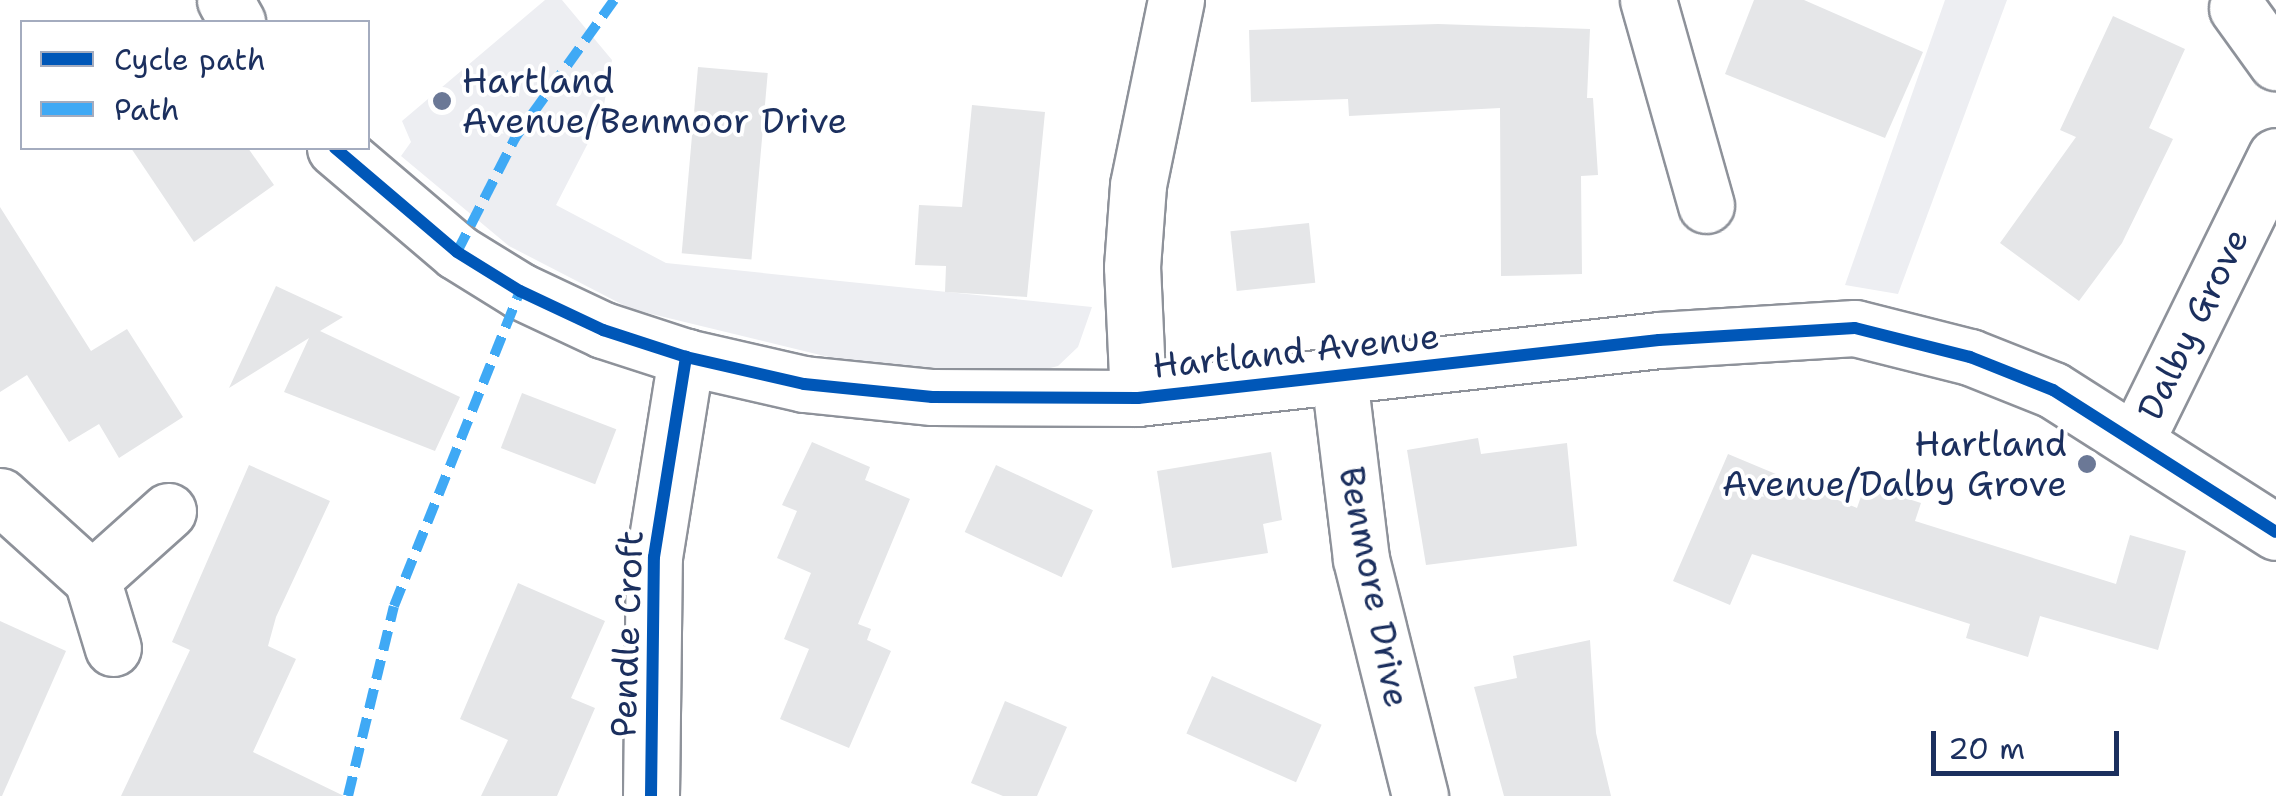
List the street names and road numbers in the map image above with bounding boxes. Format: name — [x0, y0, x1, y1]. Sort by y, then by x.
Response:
street label: Dalby Grove — [2129, 222, 2257, 426]
street label: Hartland Avenue — [1151, 315, 1441, 387]
street label: Benmore Drive — [1330, 463, 1418, 711]
street label: Pendle Croft — [602, 530, 652, 738]

